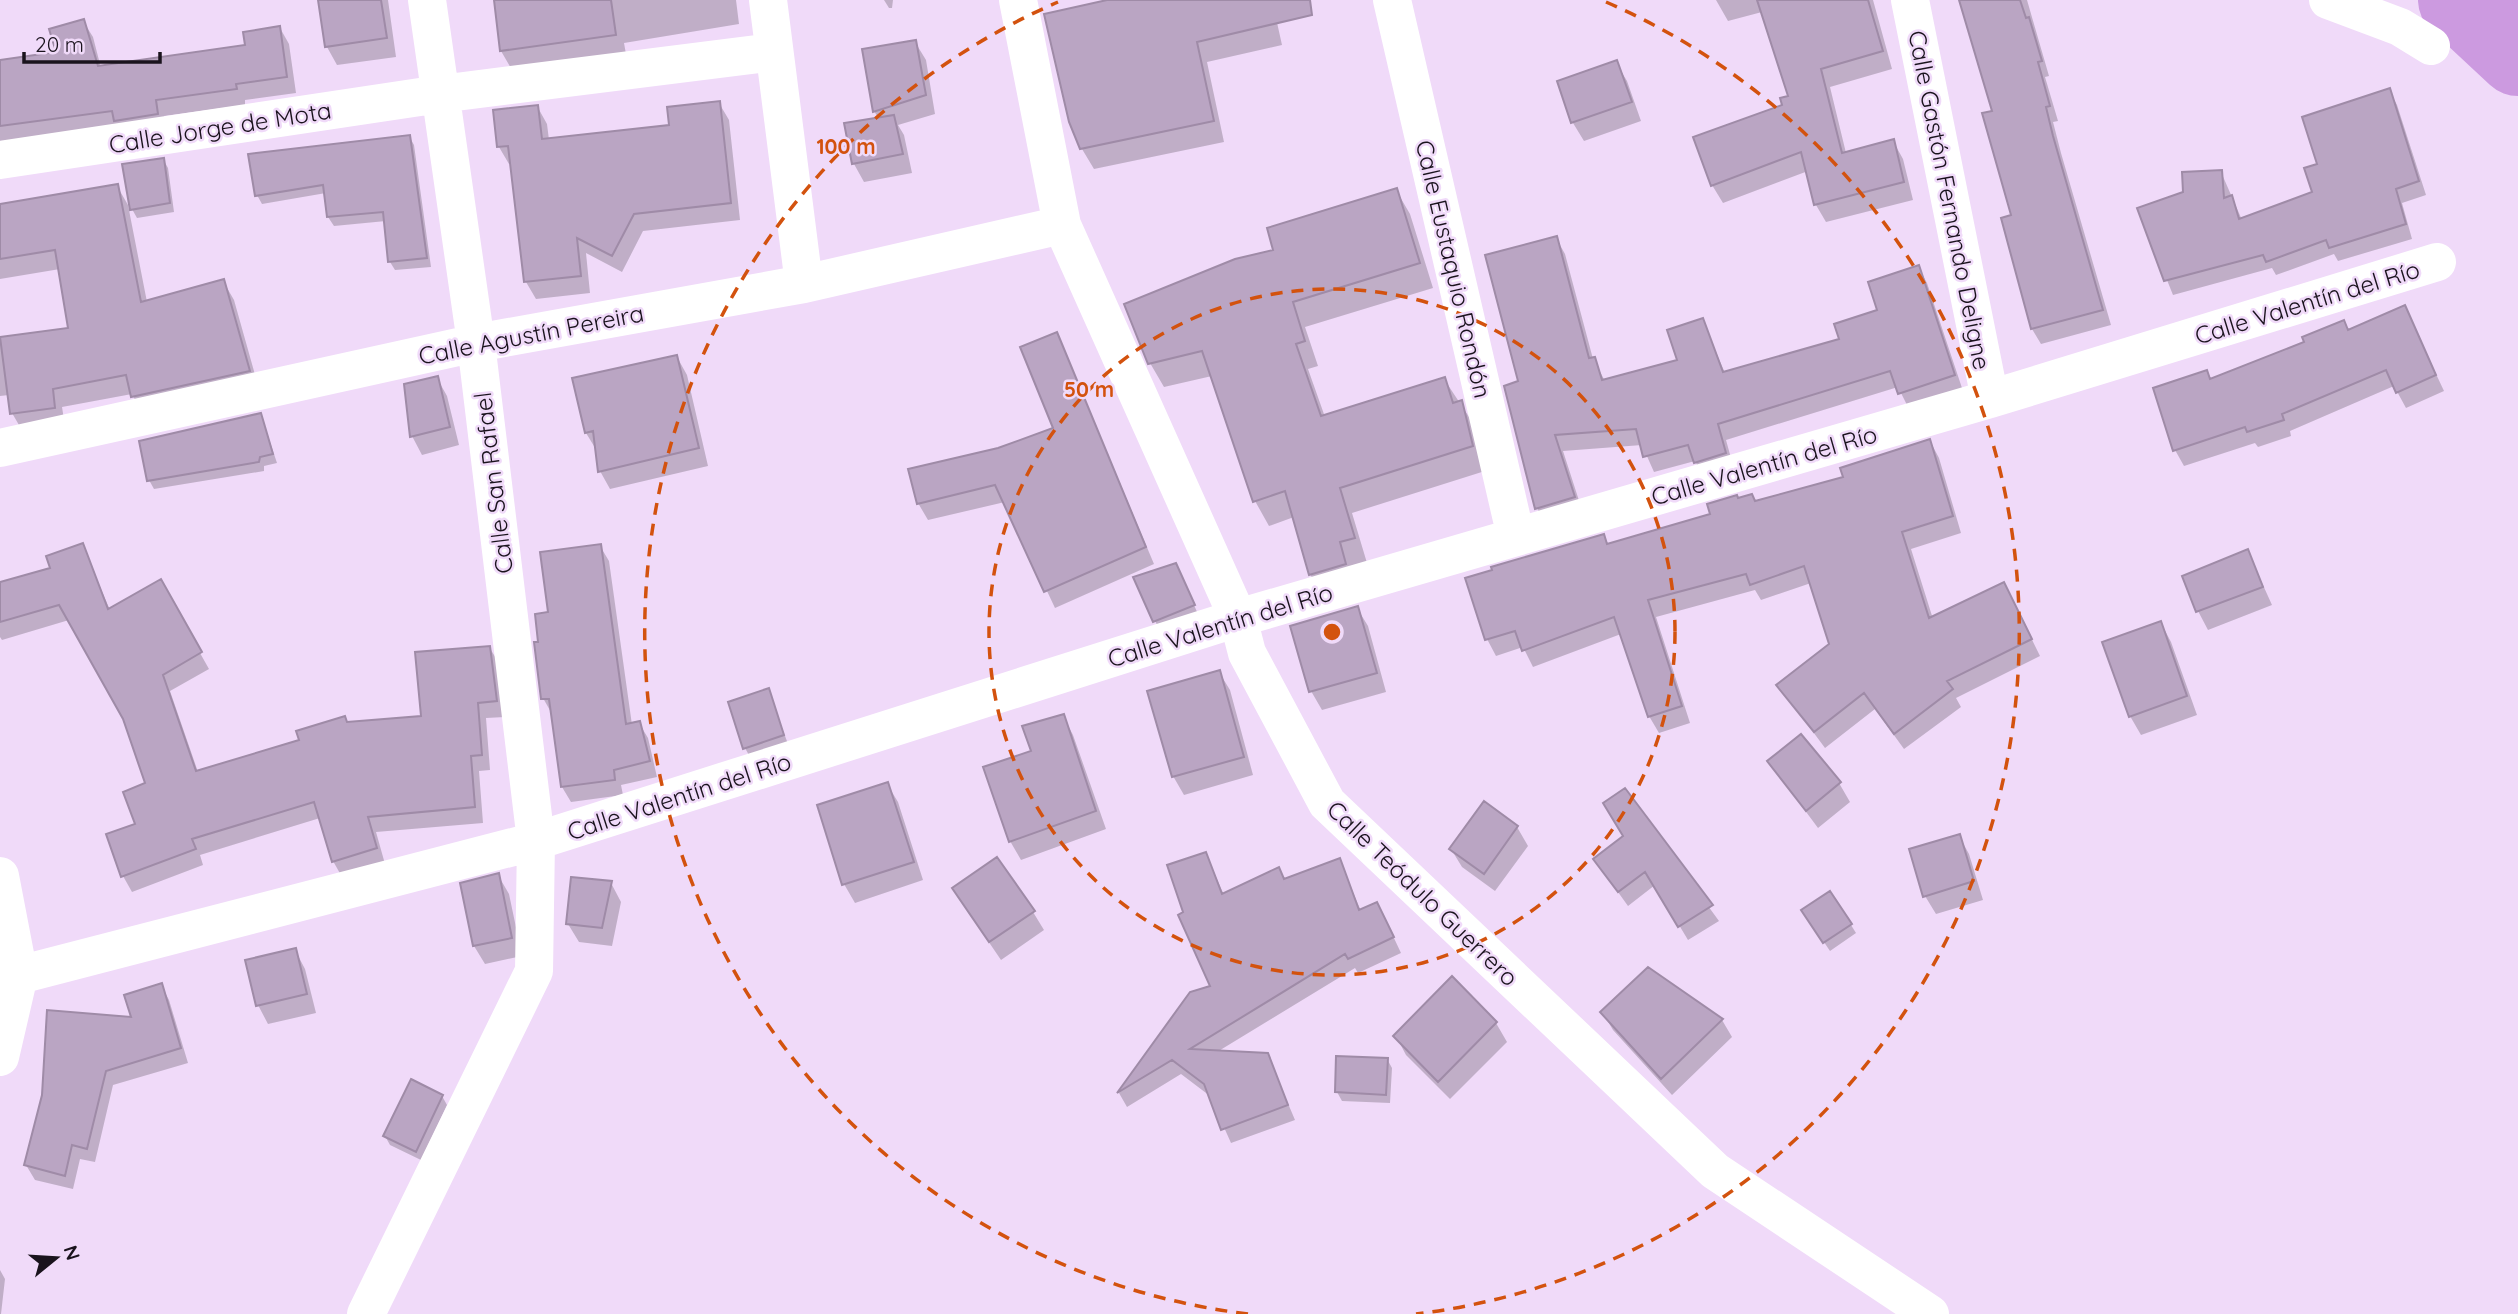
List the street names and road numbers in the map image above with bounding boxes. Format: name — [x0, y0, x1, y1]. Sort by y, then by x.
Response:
street label: Calle Gastón Fernando Deligne — [1902, 28, 1998, 372]
street label: Calle Jorge de Mota — [107, 95, 333, 159]
street label: Calle Eustaquio Rondón — [1410, 137, 1498, 401]
street label: Calle Valentín del Río — [2191, 254, 2423, 350]
street label: Calle Agustín Pereira — [416, 297, 646, 371]
street label: Calle San Rafael — [467, 391, 519, 575]
street label: Calle Valentín del Río — [1648, 418, 1880, 512]
street label: Calle Valentín del Río — [1104, 577, 1336, 673]
street label: Calle Valentín del Río — [563, 746, 795, 846]
street label: Calle Teódulo Guerrero — [1321, 794, 1525, 992]

